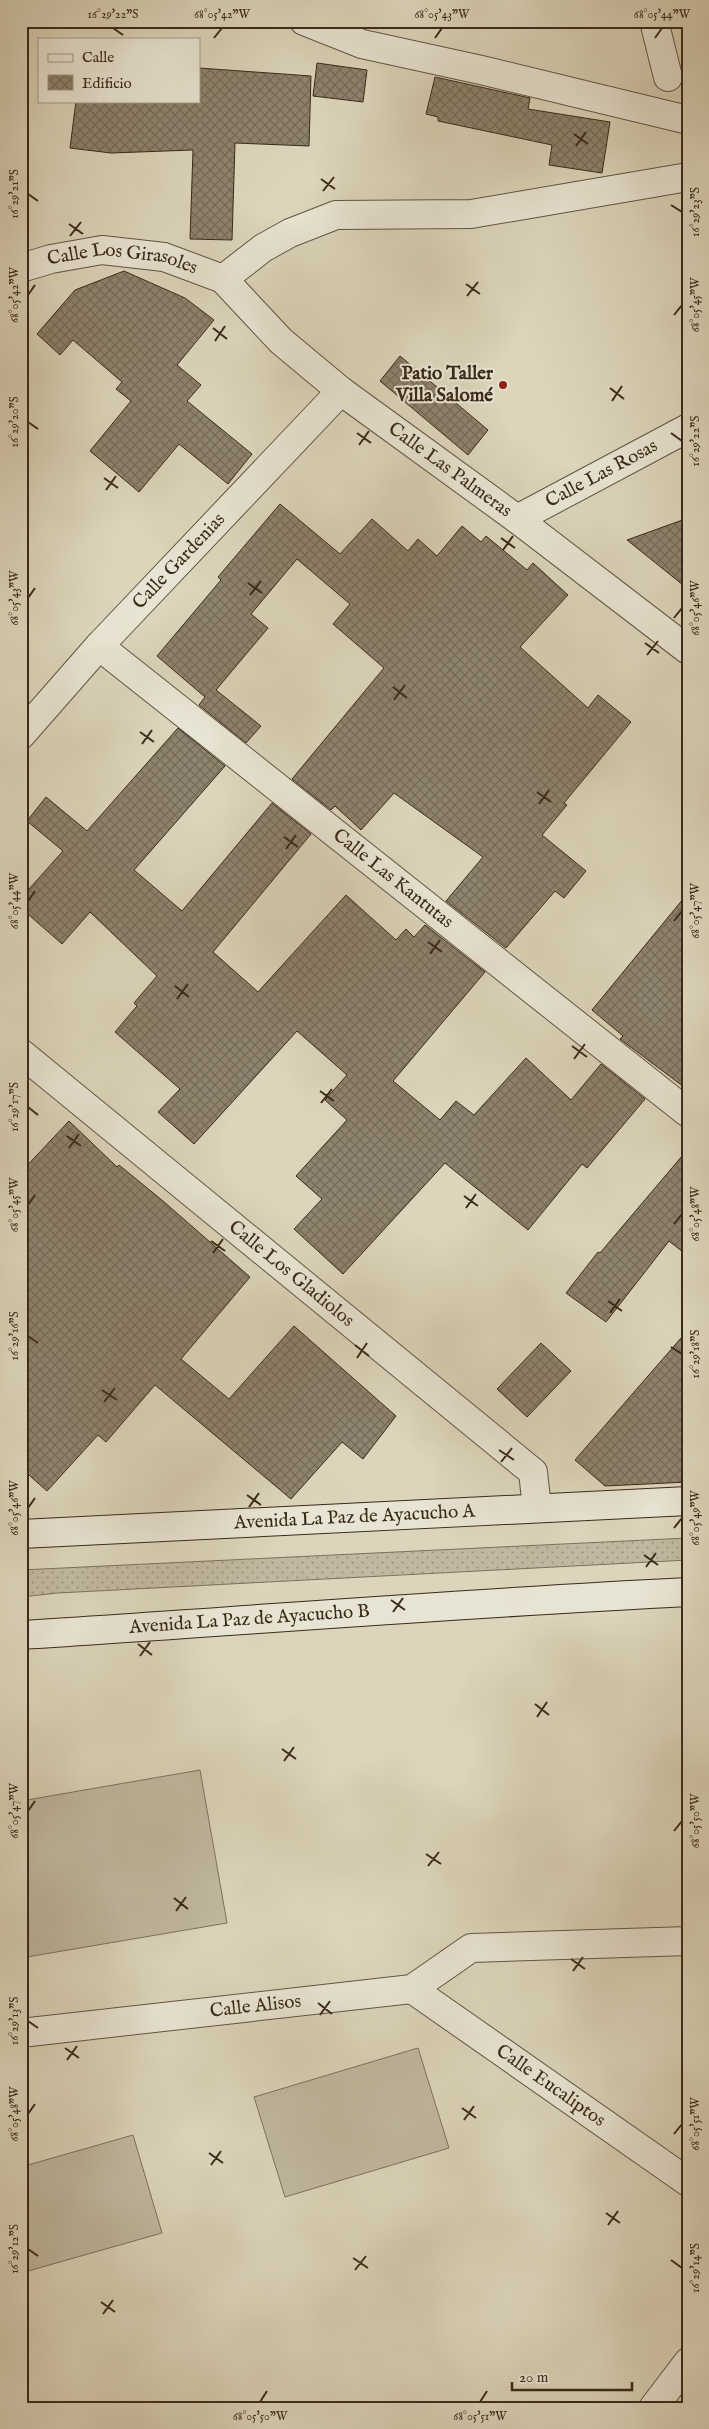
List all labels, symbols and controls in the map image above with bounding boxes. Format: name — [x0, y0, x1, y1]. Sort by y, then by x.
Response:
text: 16°29'22"S — [88, 7, 138, 22]
text: 68°05'42"W — [194, 7, 251, 22]
text: 68°05'43"W — [415, 7, 470, 22]
text: 68°05'44"W — [634, 7, 691, 22]
legend — [38, 38, 200, 102]
text: Calle — [82, 48, 114, 67]
text: Edificio — [82, 74, 132, 93]
text: 16°29'21"S — [7, 169, 22, 219]
text: 16°29'23"S — [688, 187, 703, 237]
street label: Calle Los Girasoles — [45, 238, 201, 280]
text: 68°05'42"W — [7, 266, 22, 323]
text: 68°05'45"W — [688, 277, 703, 332]
place label: Patio Taller Villa Salomé — [395, 362, 494, 408]
marker: Patio Taller Villa Salomé — [497, 379, 509, 391]
text: 16°29'20"S — [7, 396, 22, 448]
text: 16°29'22"S — [688, 416, 703, 466]
street label: Calle Las Palmeras — [383, 417, 516, 523]
street label: Calle Las Rosas — [541, 434, 662, 514]
street label: Calle Gardenias — [128, 508, 231, 615]
text: 68°05'43"W — [7, 570, 22, 625]
text: 68°05'46"W — [688, 580, 703, 636]
street label: Calle Las Kantutas — [328, 824, 458, 934]
text: 68°05'44"W — [7, 872, 22, 929]
text: 68°05'47"W — [688, 883, 703, 939]
text: 16°29'17"S — [7, 1082, 22, 1132]
text: 68°05'45"W — [7, 1177, 22, 1232]
text: 68°05'48"W — [688, 1186, 703, 1242]
street label: Calle Los Gladiolos — [223, 1215, 359, 1333]
text: 16°29'16"S — [7, 1311, 22, 1361]
text: 16°29'18"S — [688, 1330, 703, 1378]
text: 68°05'46"W — [7, 1480, 22, 1536]
text: 68°05'49"W — [688, 1490, 703, 1546]
street label: Avenida La Paz de Ayacucho A — [232, 1499, 477, 1535]
street label: Avenida La Paz de Ayacucho B — [127, 1599, 371, 1640]
text: 68°05'47"W — [7, 1783, 22, 1839]
text: 68°05'50"W — [688, 1793, 703, 1848]
street label: Calle Alisos — [209, 1990, 302, 2024]
text: 16°29'13"S — [7, 1997, 22, 2045]
street label: Calle Eucaliptos — [491, 2039, 610, 2132]
text: 68°05'48"W — [7, 2086, 22, 2142]
text: 68°05'51"W — [688, 2097, 703, 2151]
text: 16°29'12"S — [7, 2224, 22, 2274]
text: 16°29'14"S — [688, 2243, 703, 2293]
scale bar — [512, 2359, 632, 2391]
text: 20 m — [519, 2368, 549, 2387]
text: 68°05'50"W — [233, 2409, 288, 2424]
text: 68°05'51"W — [453, 2409, 507, 2424]

